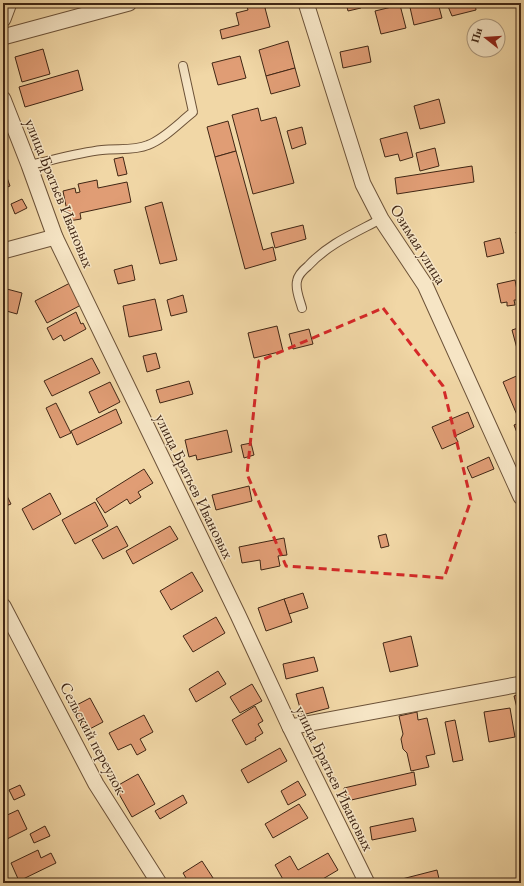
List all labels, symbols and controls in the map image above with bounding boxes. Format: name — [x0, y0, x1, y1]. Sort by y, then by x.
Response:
north arrow — [466, 18, 506, 58]
text: Пн — [468, 25, 486, 44]
street label: улица Братьев Ивановых — [20, 115, 99, 271]
street label: Озимая улица — [386, 200, 452, 289]
street label: улица Братьев Ивановых — [150, 410, 239, 563]
street label: Сельский переулок — [55, 678, 132, 798]
street label: улица Братьев Ивановых — [290, 702, 379, 855]

